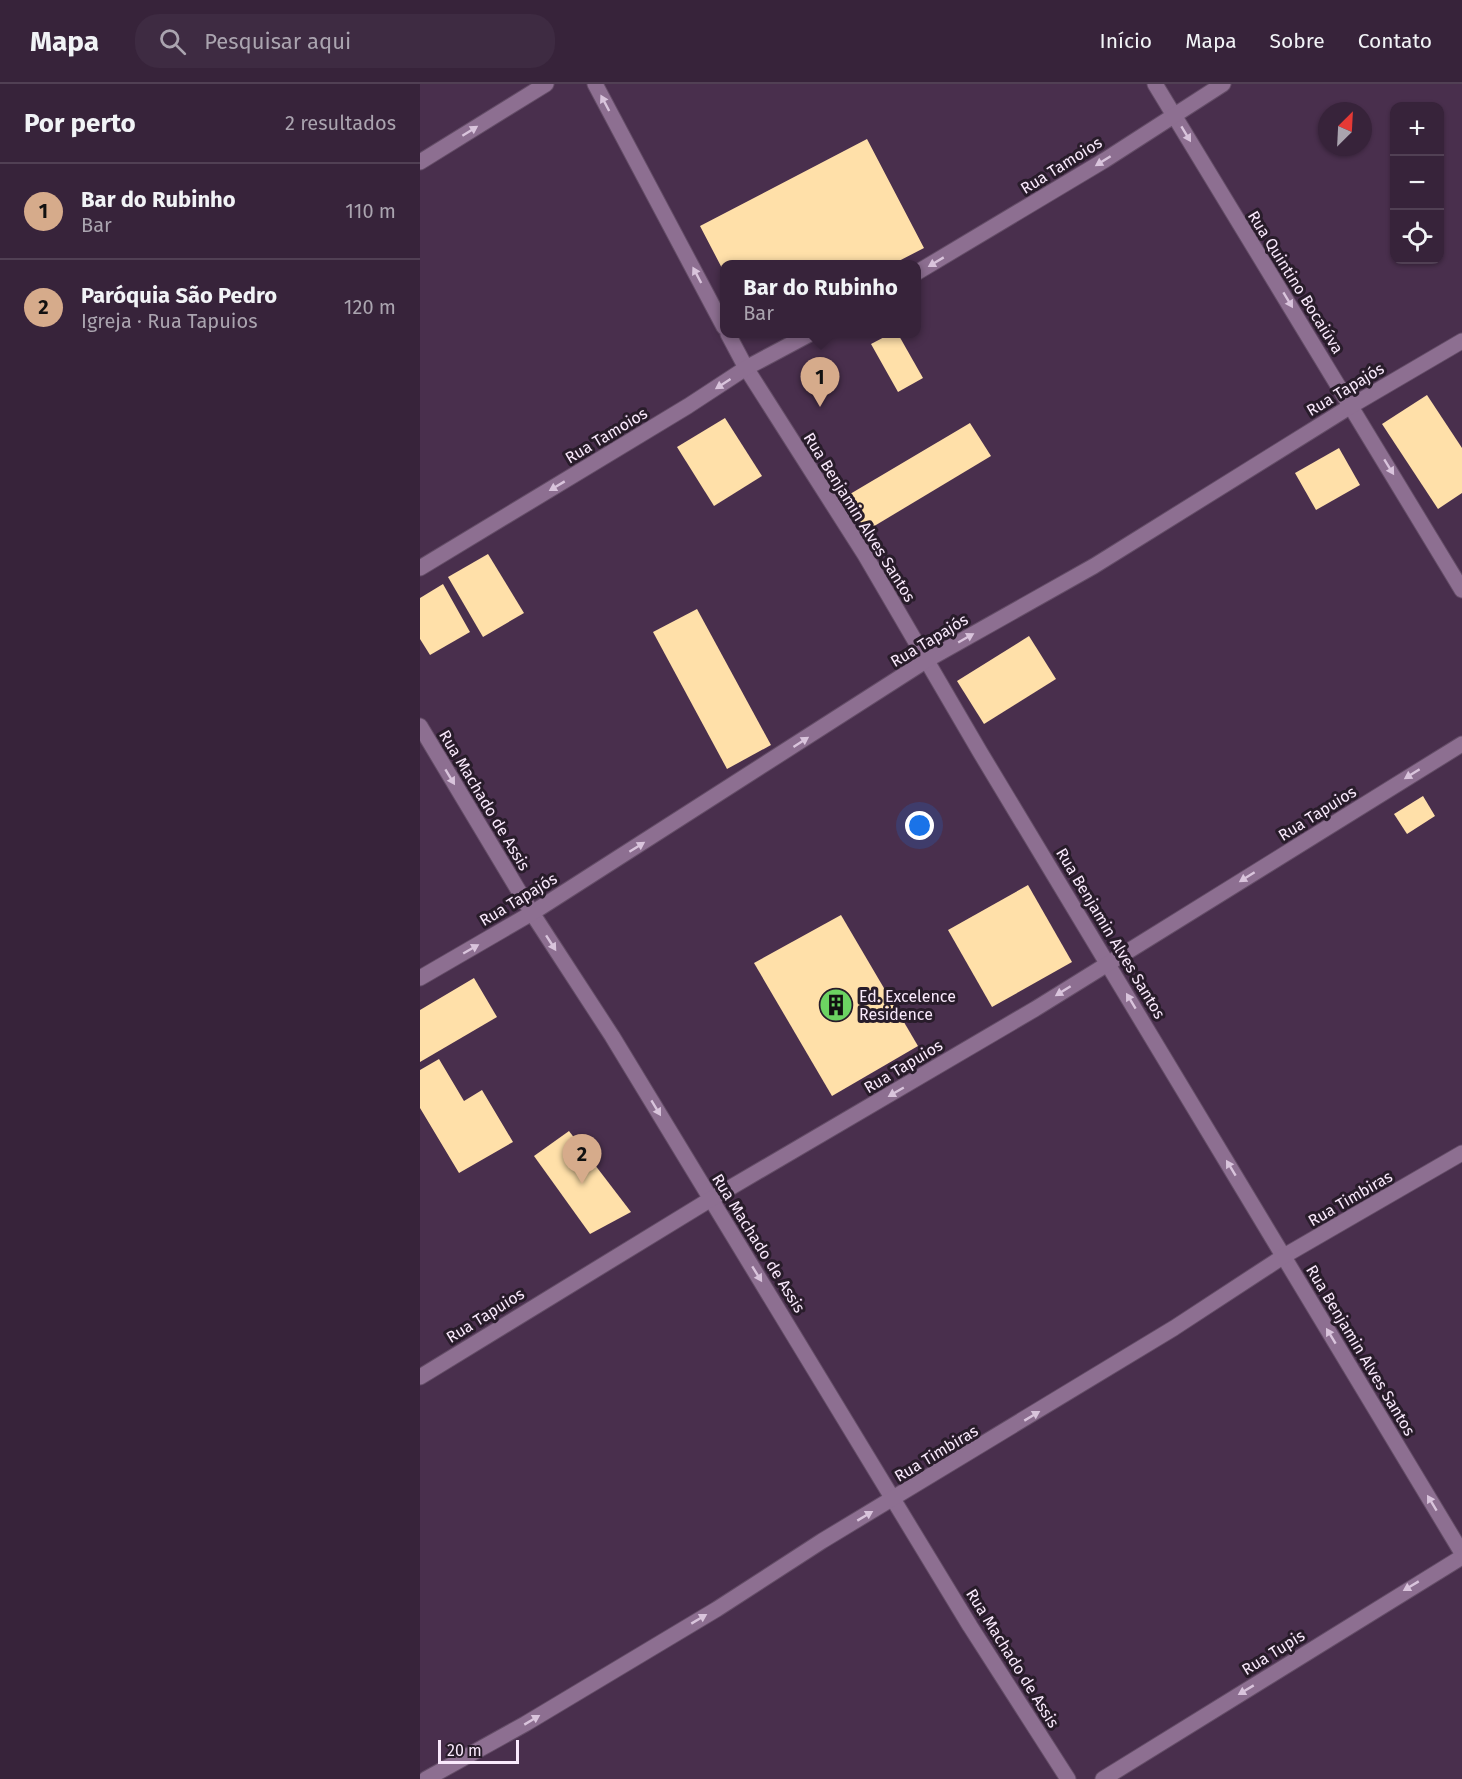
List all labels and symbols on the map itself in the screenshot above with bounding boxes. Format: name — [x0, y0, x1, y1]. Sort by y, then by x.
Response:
one-way arrow — [600, 94, 610, 111]
north arrow — [1318, 102, 1372, 156]
one-way arrow — [462, 126, 478, 137]
one-way arrow — [1180, 126, 1191, 142]
street label: Rua Tamoios — [1017, 133, 1106, 198]
one-way arrow — [1095, 155, 1111, 166]
street label: Rua Quintino Bocaiúva — [1244, 207, 1347, 357]
one-way arrow — [928, 256, 944, 267]
one-way arrow — [692, 266, 702, 283]
one-way arrow — [1282, 292, 1293, 308]
pin: 1 — [800, 358, 840, 407]
street label: Rua Tapajós — [1303, 359, 1388, 420]
one-way arrow — [714, 378, 731, 389]
street label: Rua Tamoios — [562, 403, 651, 467]
street label: Rua Benjamin Alves Santos — [800, 429, 920, 605]
one-way arrow — [1384, 459, 1395, 475]
one-way arrow — [549, 480, 565, 491]
street label: Rua Tapajós — [887, 610, 972, 671]
one-way arrow — [958, 633, 975, 643]
street label: Rua Machado de Assis — [435, 727, 534, 874]
one-way arrow — [793, 736, 809, 747]
one-way arrow — [445, 769, 455, 786]
one-way arrow — [1404, 769, 1420, 780]
street label: Rua Tapuios — [1275, 782, 1360, 845]
your location — [905, 811, 934, 840]
one-way arrow — [629, 842, 645, 853]
street label: Rua Benjamin Alves Santos — [1052, 844, 1169, 1022]
street label: Rua Tapajós — [476, 869, 561, 930]
one-way arrow — [1239, 872, 1255, 883]
one-way arrow — [546, 935, 557, 951]
one-way arrow — [463, 943, 479, 954]
one-way arrow — [1055, 986, 1071, 997]
building icon: Ed. Excelence Residence — [818, 987, 854, 1023]
place label: Ed. Excelence Residence — [859, 987, 956, 1024]
one-way arrow — [1126, 993, 1137, 1009]
street label: Rua Tapuios — [861, 1036, 946, 1097]
one-way arrow — [888, 1086, 904, 1097]
one-way arrow — [650, 1100, 661, 1116]
pin: 2 — [562, 1134, 602, 1184]
one-way arrow — [1226, 1159, 1236, 1176]
street label: Rua Timbiras — [1305, 1167, 1396, 1230]
street label: Rua Machado de Assis — [708, 1170, 809, 1316]
street label: Rua Benjamin Alves Santos — [1302, 1261, 1419, 1439]
one-way arrow — [752, 1266, 763, 1282]
street label: Rua Tapuios — [443, 1284, 528, 1347]
one-way arrow — [1326, 1327, 1336, 1344]
one-way arrow — [1024, 1411, 1041, 1421]
street label: Rua Timbiras — [891, 1421, 981, 1486]
one-way arrow — [1426, 1495, 1437, 1511]
one-way arrow — [857, 1511, 873, 1522]
one-way arrow — [1402, 1581, 1419, 1591]
street label: Rua Machado de Assis — [962, 1585, 1063, 1731]
one-way arrow — [691, 1614, 707, 1625]
street label: Rua Tupis — [1238, 1626, 1308, 1679]
one-way arrow — [1238, 1684, 1254, 1695]
one-way arrow — [524, 1714, 540, 1725]
scale bar — [438, 1737, 519, 1764]

